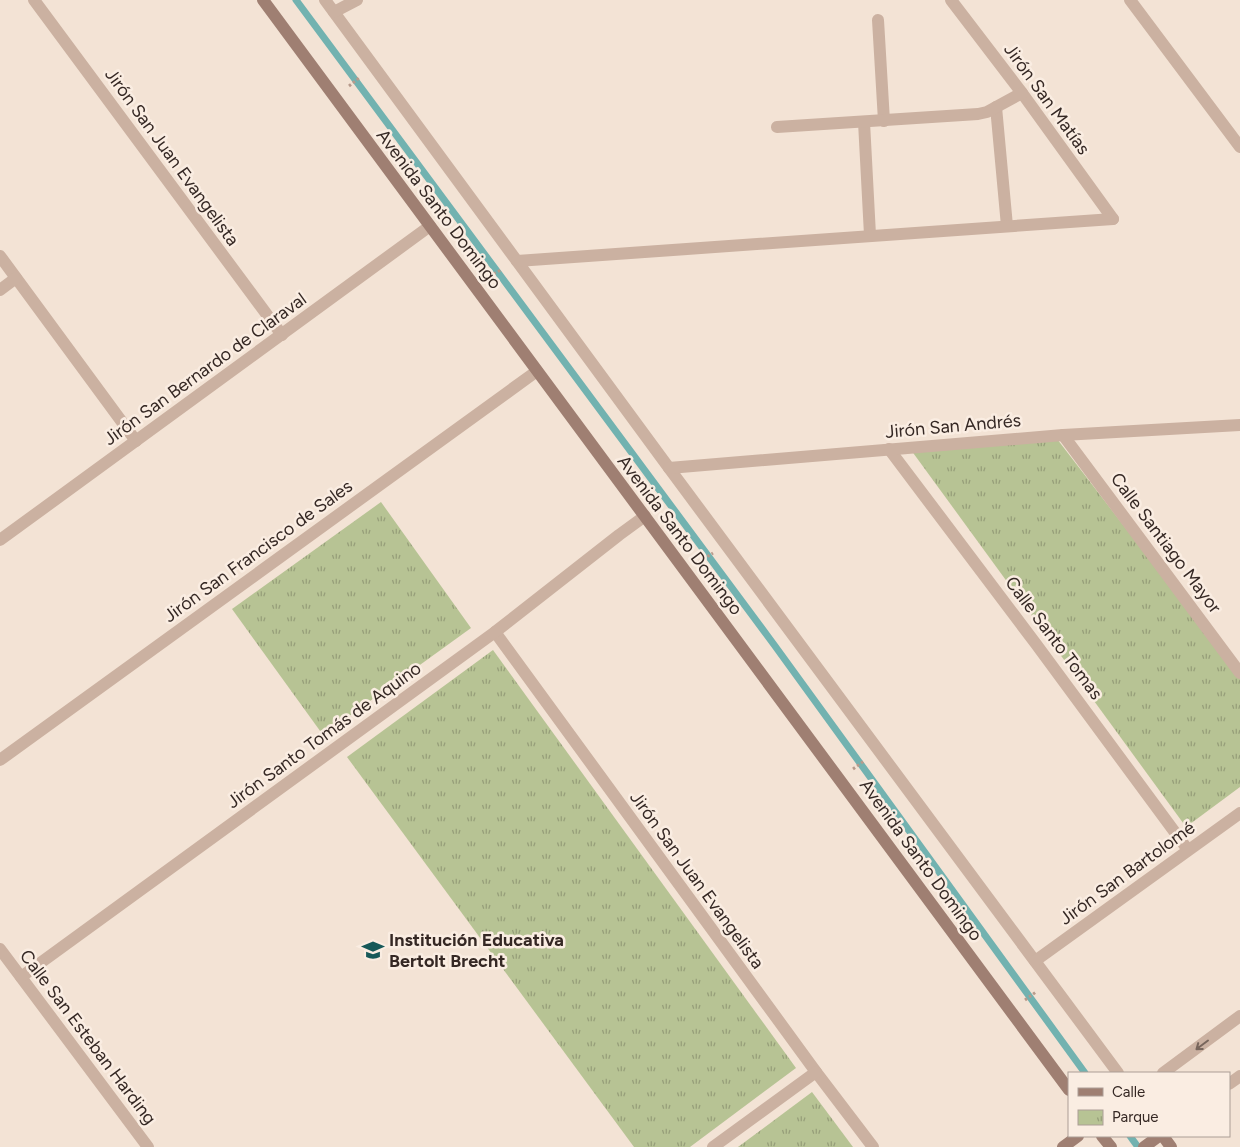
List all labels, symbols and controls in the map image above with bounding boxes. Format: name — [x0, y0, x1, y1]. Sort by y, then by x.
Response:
street label: Jirón San Matías — [999, 39, 1095, 159]
street label: Jirón San Juan Evangelista — [100, 64, 244, 250]
street label: Avenida Santo Domingo — [372, 125, 506, 293]
street label: Jirón San Bernardo de Claraval — [99, 288, 311, 450]
street label: Jirón San Andrés — [884, 409, 1022, 443]
street label: Avenida Santo Domingo — [613, 451, 747, 619]
street label: Calle Santiago Mayor — [1106, 468, 1226, 618]
street label: Jirón San Francisco de Sales — [159, 475, 357, 627]
street label: Calle Santo Tomas — [1001, 572, 1107, 704]
street label: Jirón Santo Tomás de Aquino — [222, 657, 426, 813]
street label: Avenida Santo Domingo — [855, 775, 987, 945]
street label: Jirón San Juan Evangelista — [625, 787, 769, 973]
street label: Jirón San Bartolomé — [1055, 816, 1199, 930]
place label: Institución Educativa Bertolt Brecht — [389, 929, 564, 972]
school or university icon: Institución Educativa Bertolt Brecht — [360, 937, 386, 963]
street label: Calle San Esteban Harding — [15, 945, 161, 1129]
one-way arrow — [1196, 1039, 1209, 1050]
legend — [1068, 1072, 1230, 1137]
text: Calle — [1112, 1083, 1145, 1101]
text: Parque — [1112, 1108, 1159, 1126]

